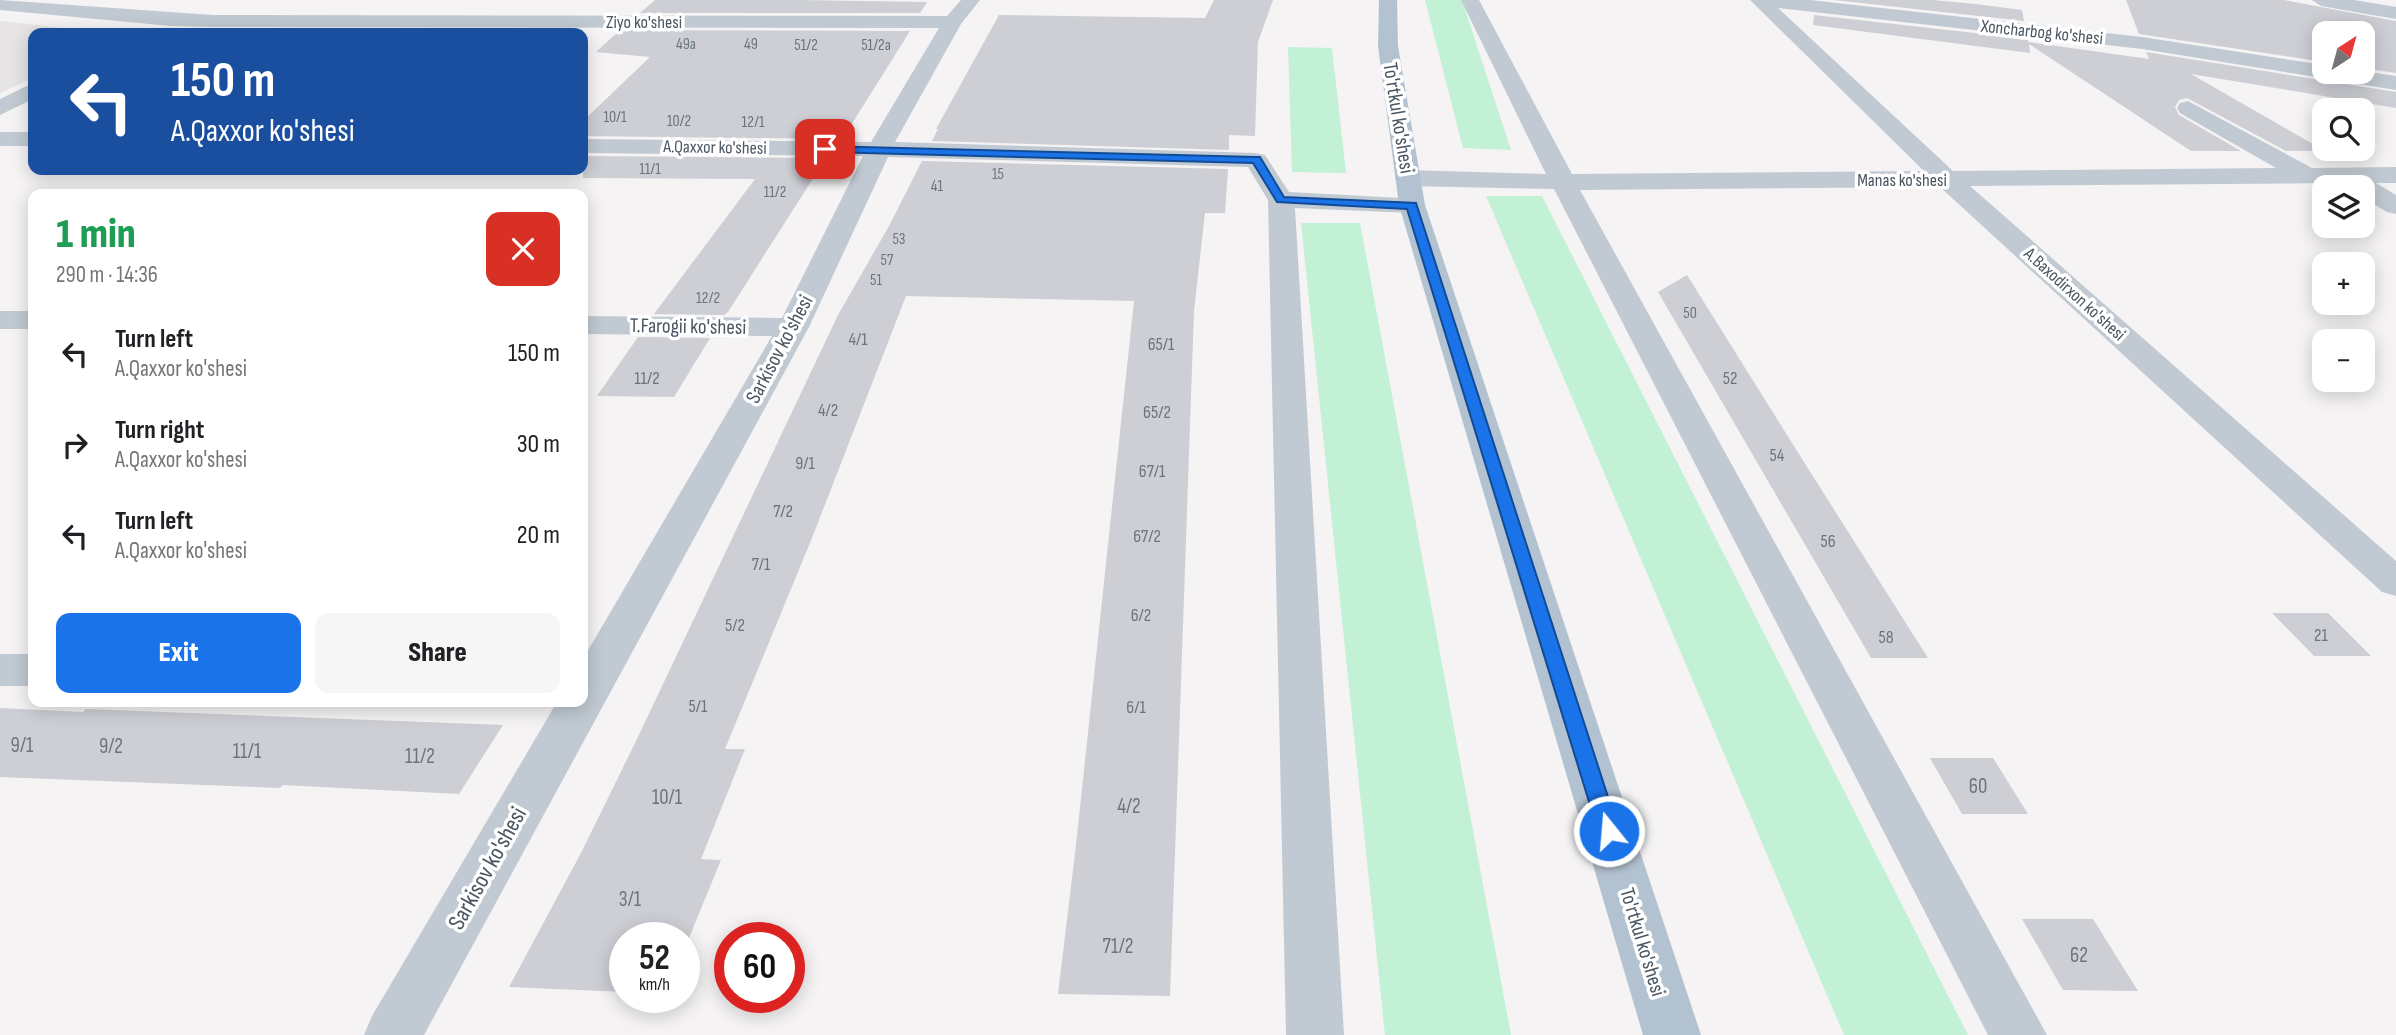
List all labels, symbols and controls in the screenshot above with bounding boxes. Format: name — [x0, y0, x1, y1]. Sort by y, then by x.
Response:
street label: Ziyo ko'shesi — [606, 12, 682, 33]
street label: Xoncharbog ko'shesi — [1979, 16, 2104, 49]
north arrow — [2312, 21, 2375, 84]
map controls — [2312, 21, 2375, 392]
house number: 49a — [676, 35, 696, 54]
house number: 49 — [744, 35, 758, 54]
house number: 51/2 — [794, 36, 818, 55]
house number: 51/2a — [861, 36, 891, 55]
text: 150 m — [171, 52, 275, 111]
icon: left — [56, 56, 147, 147]
street label: To'rtkul ko'shesi — [1377, 61, 1420, 175]
button: search — [2312, 98, 2375, 161]
house number: 10/1 — [604, 108, 627, 127]
text: A.Qaxxor ko'shesi — [171, 112, 355, 151]
house number: 10/2 — [667, 112, 691, 131]
house number: 12/1 — [742, 113, 765, 132]
pin — [795, 119, 855, 179]
icon: arrive — [806, 130, 844, 168]
street label: A.Qaxxor ko'shesi — [662, 136, 767, 159]
house number: 11/1 — [639, 160, 661, 179]
house number: 15 — [992, 165, 1004, 184]
street label: Manas ko'shesi — [1857, 170, 1947, 191]
button: layers — [2312, 175, 2375, 238]
house number: 41 — [931, 177, 944, 196]
house number: 11/2 — [764, 183, 786, 202]
text: 1 min — [56, 209, 136, 260]
button: close — [486, 212, 560, 286]
house number: 53 — [892, 230, 906, 249]
street label: A.Baxodirxon ko'shesi — [2019, 243, 2130, 345]
house number: 57 — [881, 251, 894, 270]
button: + — [2312, 252, 2375, 315]
text: 290 m · 14:36 — [56, 261, 158, 289]
house number: 51 — [870, 271, 882, 290]
house number: 12/2 — [696, 289, 720, 308]
street label: Sarkisov ko'shesi — [741, 291, 818, 408]
house number: 50 — [1683, 304, 1697, 323]
street label: T.Farogii ko'shesi — [630, 313, 746, 340]
text: Turn left — [115, 324, 193, 355]
house number: 4/1 — [848, 329, 868, 350]
button: − — [2312, 329, 2375, 392]
house number: 65/1 — [1148, 334, 1175, 355]
icon: left — [56, 335, 94, 373]
text: 150 m — [508, 338, 560, 369]
text: A.Qaxxor ko'shesi — [115, 355, 247, 383]
house number: 11/2 — [634, 368, 660, 389]
house number: 52 — [1723, 368, 1737, 389]
house number: 4/2 — [818, 400, 838, 421]
house number: 65/2 — [1143, 402, 1171, 423]
text: Turn right — [115, 415, 204, 446]
icon: right — [56, 426, 94, 464]
text: 30 m — [517, 429, 560, 460]
house number: 54 — [1770, 445, 1785, 466]
text: A.Qaxxor ko'shesi — [115, 446, 247, 474]
house number: 9/1 — [795, 453, 815, 474]
house number: 67/1 — [1139, 461, 1166, 482]
house number: 7/2 — [773, 501, 793, 522]
text: Turn left — [115, 506, 193, 537]
icon: left — [56, 517, 94, 555]
text: 20 m — [517, 520, 560, 551]
house number: 67/2 — [1133, 526, 1161, 547]
house number: 56 — [1820, 531, 1836, 552]
text: A.Qaxxor ko'shesi — [115, 537, 247, 565]
house number: 7/1 — [752, 554, 771, 575]
house number: 6/2 — [1131, 605, 1151, 626]
button: Exit — [56, 613, 301, 693]
button: Share — [315, 613, 560, 693]
house number: 5/2 — [725, 615, 745, 636]
house number: 21 — [2314, 625, 2329, 646]
house number: 58 — [1878, 627, 1894, 648]
house number: 5/1 — [689, 696, 708, 717]
house number: 6/1 — [1126, 697, 1146, 718]
house number: 9/1 — [11, 733, 34, 758]
house number: 9/2 — [99, 734, 123, 759]
house number: 11/1 — [233, 739, 262, 764]
house number: 11/2 — [405, 744, 435, 769]
house number: 60 — [1969, 774, 1987, 799]
house number: 10/1 — [652, 785, 683, 810]
house number: 4/2 — [1117, 794, 1141, 819]
position arrow — [1572, 794, 1646, 868]
street label: Sarkisov ko'shesi — [442, 802, 533, 935]
street label: To'rtkul ko'shesi — [1614, 885, 1671, 999]
house number: 3/1 — [619, 887, 642, 912]
speed limit sign: 60 — [714, 922, 805, 1013]
house number: 71/2 — [1103, 934, 1133, 959]
text: 52 — [639, 937, 670, 980]
house number: 62 — [2070, 943, 2088, 968]
text: km/h — [639, 974, 670, 995]

